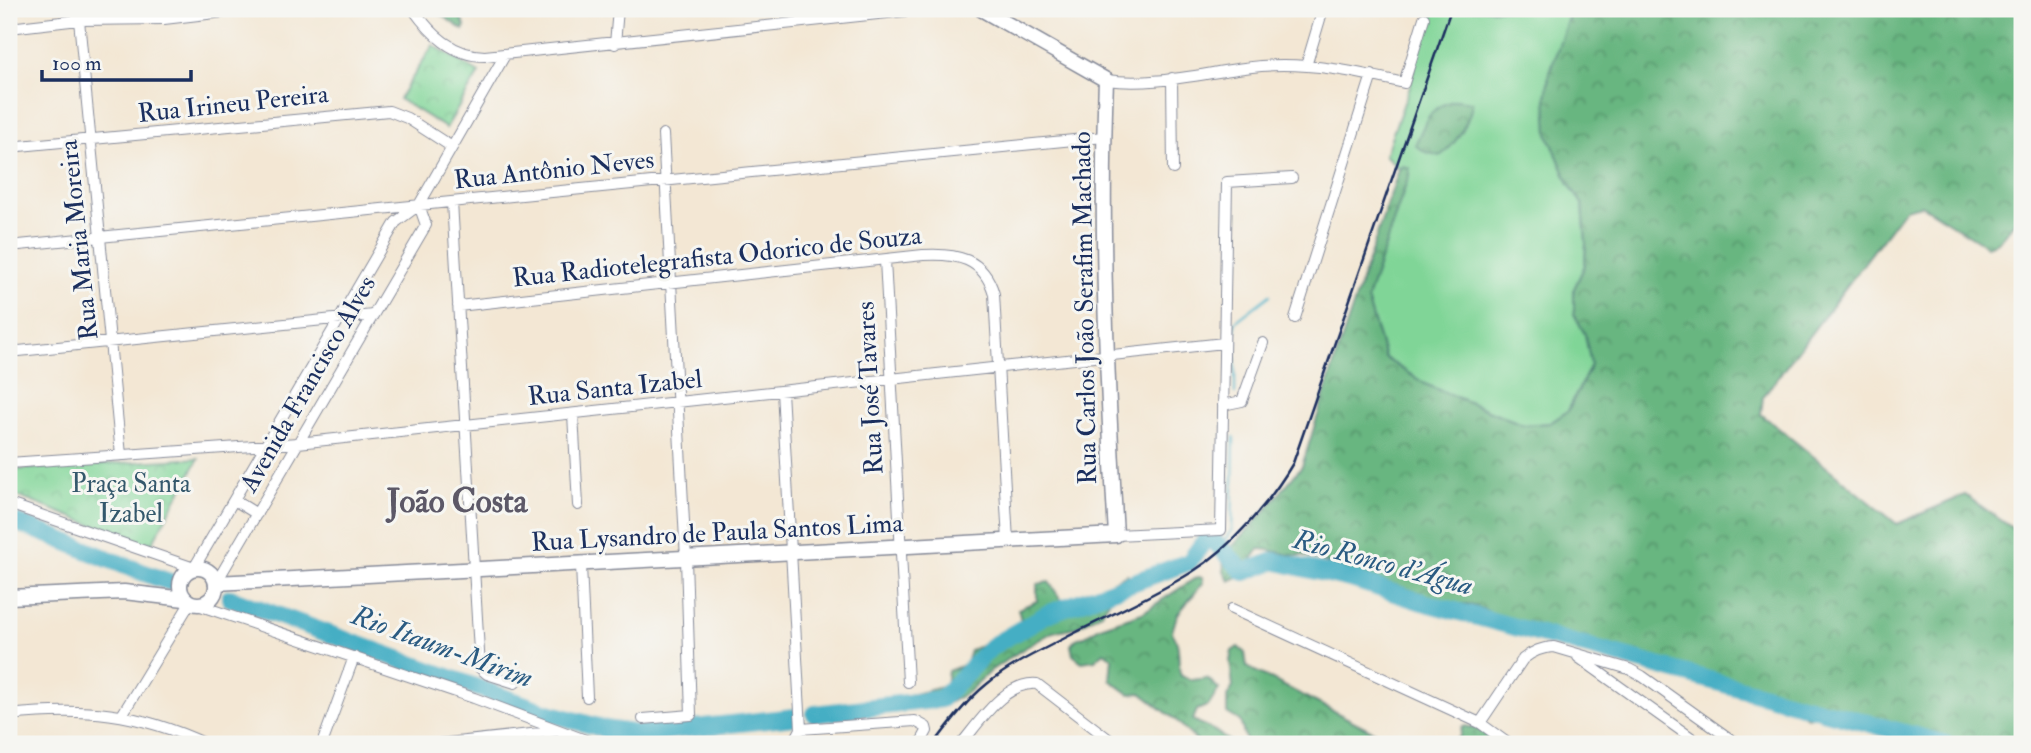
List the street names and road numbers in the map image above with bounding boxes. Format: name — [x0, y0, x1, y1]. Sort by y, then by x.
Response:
street label: Rua Irineu Pereira — [136, 78, 330, 130]
street label: Rua Carlos João Serafim Machado — [1066, 131, 1104, 485]
street label: Rua Maria Moreira — [53, 138, 105, 342]
street label: Rua Antônio Neves — [452, 144, 656, 196]
street label: Rua Radiotelegrafista Odorico de Souza — [511, 220, 923, 294]
street label: Avenida Francisco Alves — [232, 270, 383, 499]
street label: Rua José Tavares — [849, 300, 891, 476]
street label: Rua Santa Izabel — [526, 363, 704, 413]
street label: Rua Lysandro de Paula Santos Lima — [530, 507, 904, 559]

